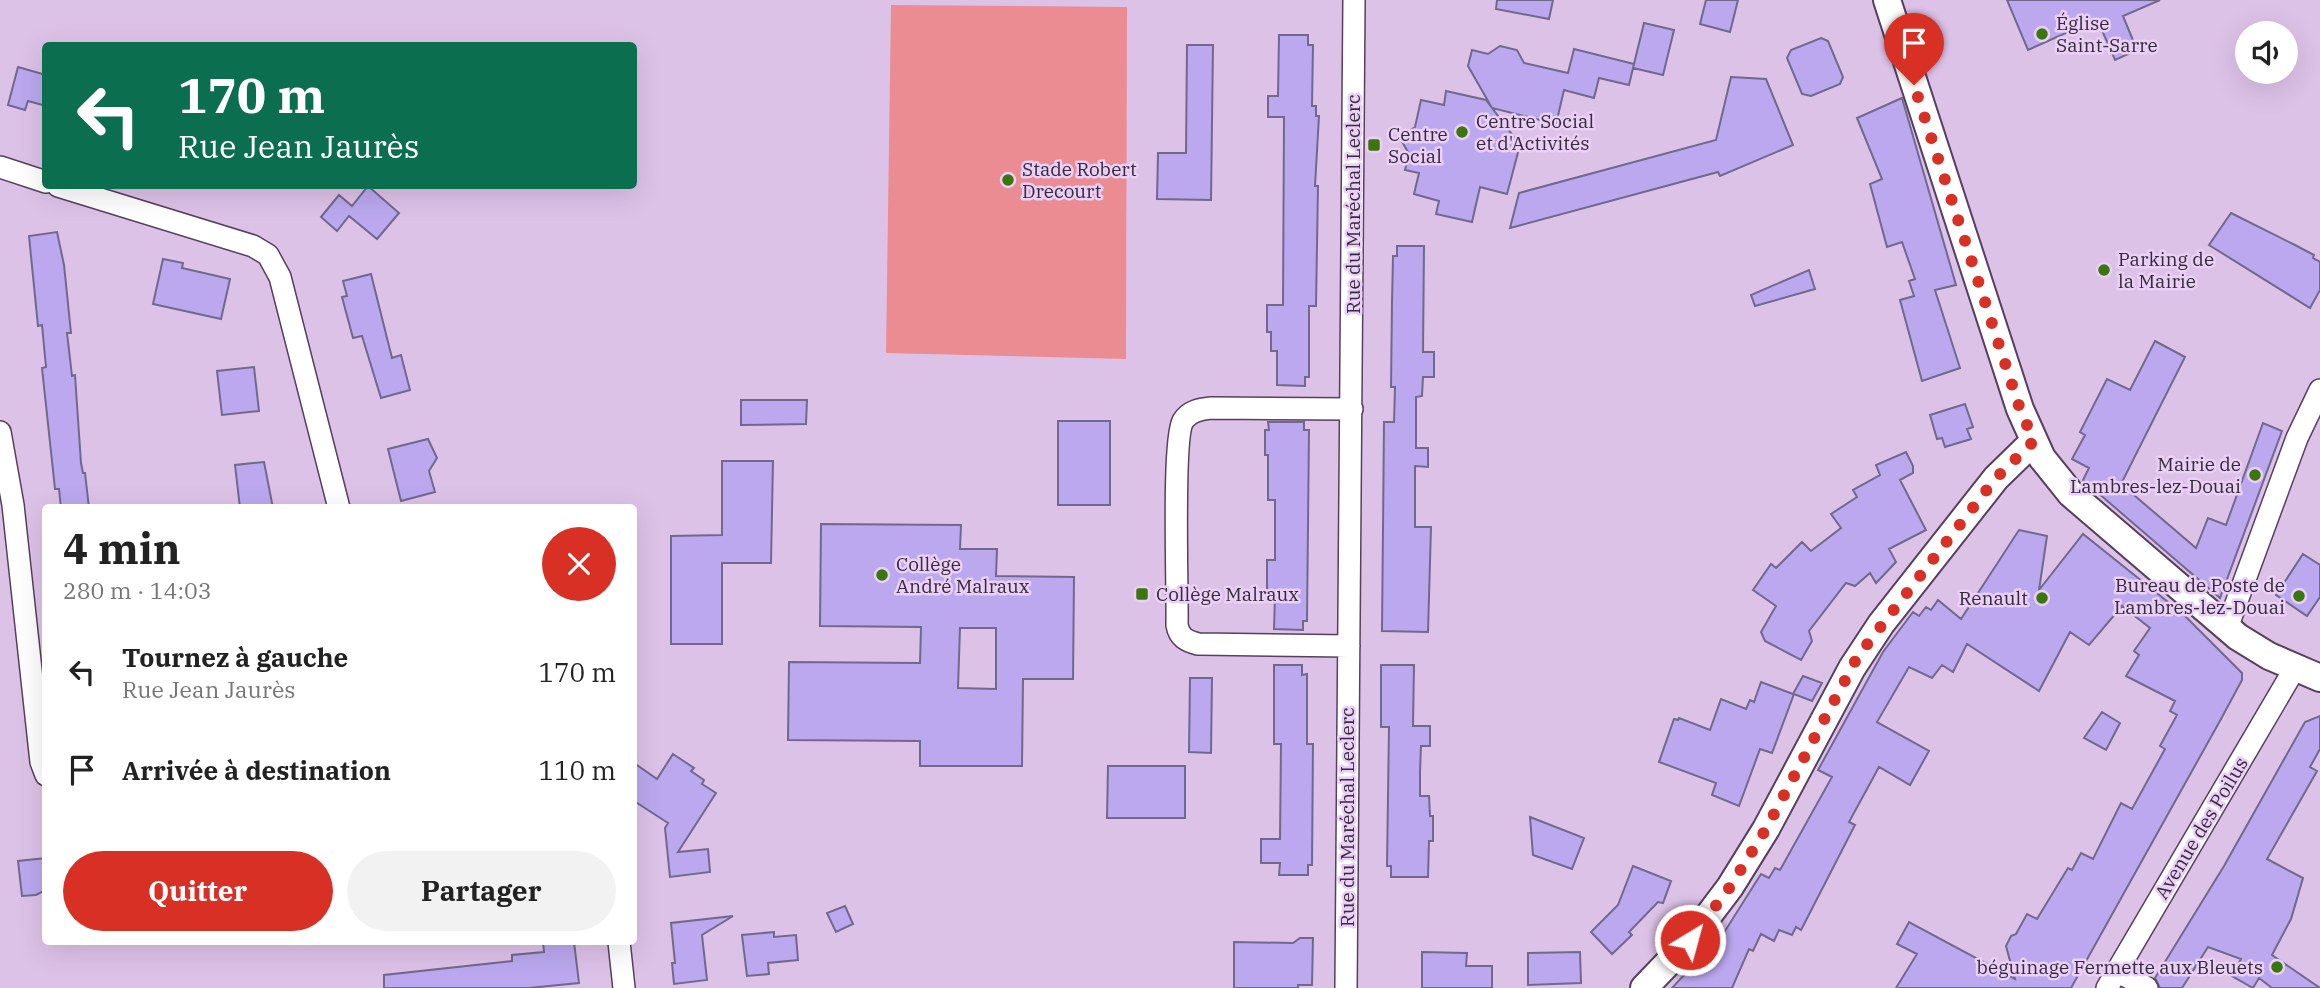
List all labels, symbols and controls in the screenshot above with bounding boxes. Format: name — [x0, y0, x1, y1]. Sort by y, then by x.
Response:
place label: Église Saint-Sarre — [2056, 11, 2158, 57]
pin — [1884, 13, 1944, 85]
map controls — [2235, 21, 2298, 84]
button: sound — [2235, 21, 2298, 84]
icon: arrive — [1895, 24, 1933, 62]
marker: Église Saint-Sarre — [2034, 26, 2050, 42]
text: 170 m — [178, 63, 325, 126]
icon: left — [63, 70, 154, 161]
street label: Rue du Maréchal Leclerc — [1341, 94, 1365, 314]
place label: Centre Social et d'Activités — [1476, 109, 1594, 155]
place label: Centre Social — [1388, 122, 1448, 168]
marker: Centre Social et d'Activités — [1454, 124, 1470, 140]
text: Rue Jean Jaurès — [178, 125, 419, 167]
marker: Centre Social — [1366, 137, 1382, 153]
place label: Stade Robert Drecourt — [1022, 157, 1137, 203]
marker: Stade Robert Drecourt — [1000, 172, 1016, 188]
place label: Parking de la Mairie — [2118, 247, 2214, 293]
marker: Parking de la Mairie — [2096, 262, 2112, 278]
place label: Mairie de Lambres-lez-Douai — [2070, 452, 2241, 498]
marker: Mairie de Lambres-lez-Douai — [2247, 467, 2263, 483]
text: 4 min — [63, 521, 181, 576]
button: close — [542, 527, 616, 601]
place label: Collège André Malraux — [896, 552, 1030, 598]
marker: Collège André Malraux — [874, 567, 890, 583]
place label: Bureau de Poste de Lambres-lez-Douai — [2114, 573, 2285, 619]
text: 280 m · 14:03 — [63, 575, 212, 605]
place label: Collège Malraux — [1156, 582, 1299, 606]
marker: Collège Malraux — [1134, 586, 1150, 602]
place label: Renault — [1959, 586, 2028, 610]
marker: Bureau de Poste de Lambres-lez-Douai — [2291, 588, 2307, 604]
marker: Renault — [2034, 590, 2050, 606]
text: Tournez à gauche — [122, 640, 348, 674]
icon: left — [63, 653, 101, 691]
text: 170 m — [538, 655, 616, 689]
text: Rue Jean Jaurès — [122, 674, 296, 704]
street label: Rue du Maréchal Leclerc — [1335, 707, 1359, 927]
icon: arrive — [63, 751, 101, 789]
text: Arrivée à destination — [122, 753, 391, 787]
text: 110 m — [538, 753, 616, 787]
street label: Avenue des Poilus — [2149, 753, 2253, 903]
button: Quitter — [63, 851, 333, 931]
button: Partager — [347, 851, 616, 931]
position arrow — [1653, 903, 1727, 977]
place label: béguinage Fermette aux Bleuets — [1976, 955, 2263, 979]
marker: béguinage Fermette aux Bleuets — [2269, 959, 2285, 975]

